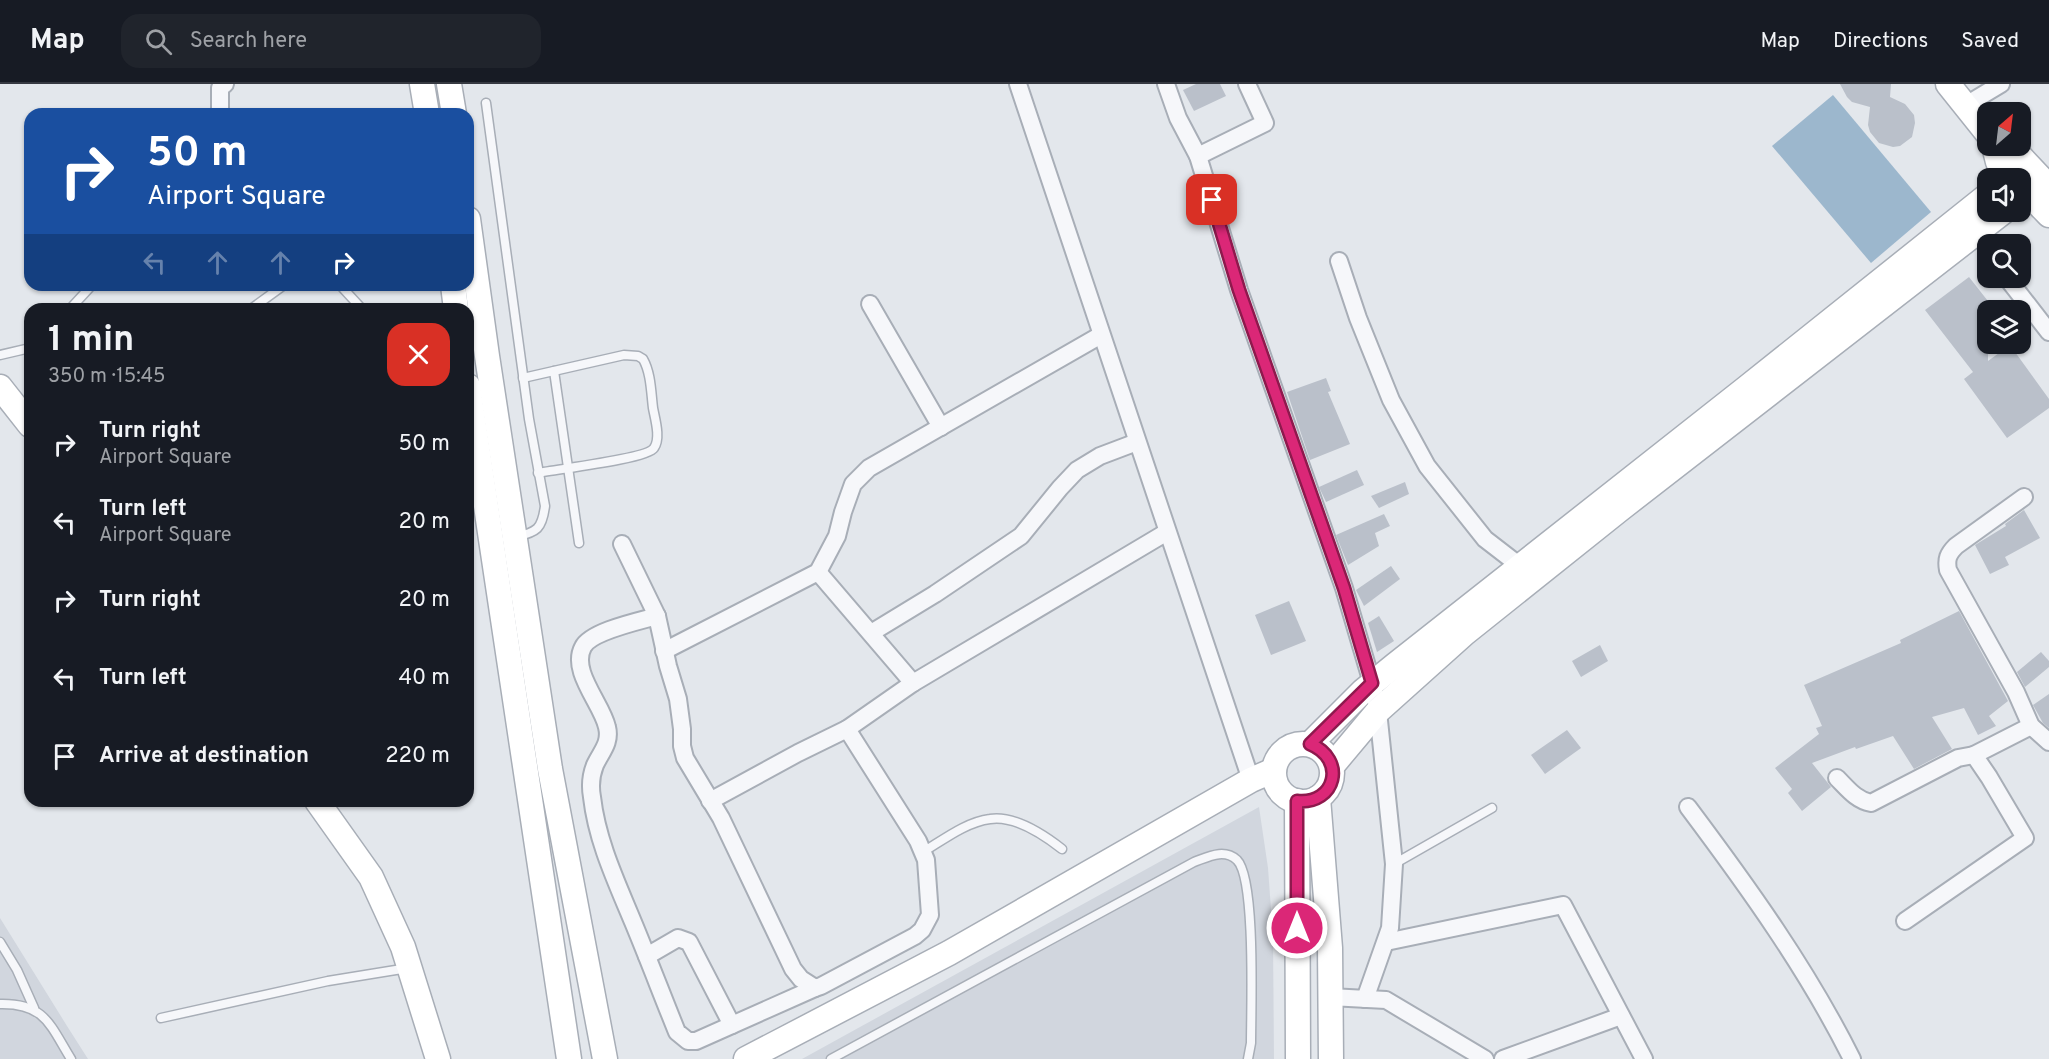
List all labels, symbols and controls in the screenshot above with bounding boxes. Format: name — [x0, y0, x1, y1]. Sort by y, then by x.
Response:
search box — [121, 14, 541, 68]
text: Map — [30, 23, 85, 59]
icon: search — [142, 25, 175, 58]
text: Search here — [190, 28, 307, 55]
text: Map — [1760, 28, 1800, 55]
text: Directions — [1833, 28, 1928, 55]
text: Saved — [1961, 28, 2019, 55]
north arrow — [1977, 102, 2031, 156]
map controls — [1977, 102, 2031, 354]
text: 50 m — [147, 128, 248, 181]
icon: right — [48, 132, 126, 210]
button: sound — [1977, 168, 2031, 222]
pin — [1186, 174, 1237, 225]
text: Airport Square — [147, 180, 326, 214]
icon: arrive — [1195, 183, 1228, 216]
button: search — [1977, 234, 2031, 288]
icon: left — [138, 246, 171, 279]
icon: ahead — [201, 246, 234, 279]
icon: ahead — [264, 246, 297, 279]
icon: right — [327, 246, 360, 279]
button: layers — [1977, 300, 2031, 354]
text: 1 min — [48, 318, 134, 364]
button: close — [387, 323, 450, 386]
text: 350 m · 15:45 — [48, 364, 166, 390]
text: Turn right — [99, 418, 201, 445]
icon: right — [48, 428, 81, 461]
text: 50 m — [398, 431, 450, 458]
text: Airport Square — [99, 445, 231, 471]
text: Turn left — [99, 496, 187, 523]
icon: left — [48, 506, 81, 539]
text: 20 m — [399, 509, 450, 536]
text: Airport Square — [99, 523, 231, 549]
icon: right — [48, 584, 81, 617]
text: Turn right — [99, 587, 201, 614]
text: 20 m — [399, 587, 450, 614]
icon: left — [48, 662, 81, 695]
text: Turn left — [99, 665, 187, 692]
text: 40 m — [398, 665, 450, 692]
icon: arrive — [48, 740, 81, 773]
text: Arrive at destination — [99, 743, 309, 770]
text: 220 m — [385, 743, 450, 770]
position arrow — [1265, 896, 1329, 960]

